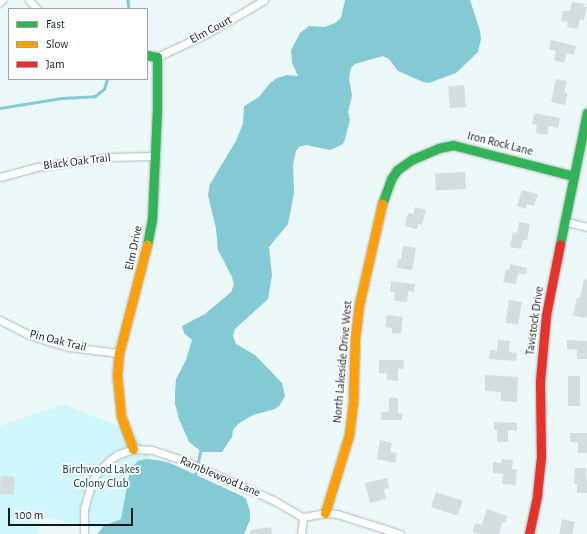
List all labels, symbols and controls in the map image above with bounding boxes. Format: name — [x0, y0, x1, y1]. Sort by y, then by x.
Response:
legend — [8, 8, 148, 80]
street label: Elm Court — [187, 13, 235, 47]
text: Fast — [46, 18, 65, 30]
text: Slow — [46, 38, 68, 50]
text: Jam — [46, 58, 65, 70]
street label: Iron Rock Lane — [466, 129, 534, 159]
street label: Black Oak Trail — [42, 151, 112, 173]
street label: Elm Drive — [122, 224, 146, 272]
street label: Tavistock Drive — [523, 286, 547, 356]
street label: North Lakeside Drive West — [330, 300, 356, 424]
street label: Pin Oak Trail — [28, 327, 88, 355]
street label: Ramblewood Lane — [178, 454, 262, 500]
park label: Birchwood Lakes Colony Club — [62, 463, 140, 491]
scale bar — [10, 500, 135, 526]
text: 100 m — [15, 509, 43, 521]

